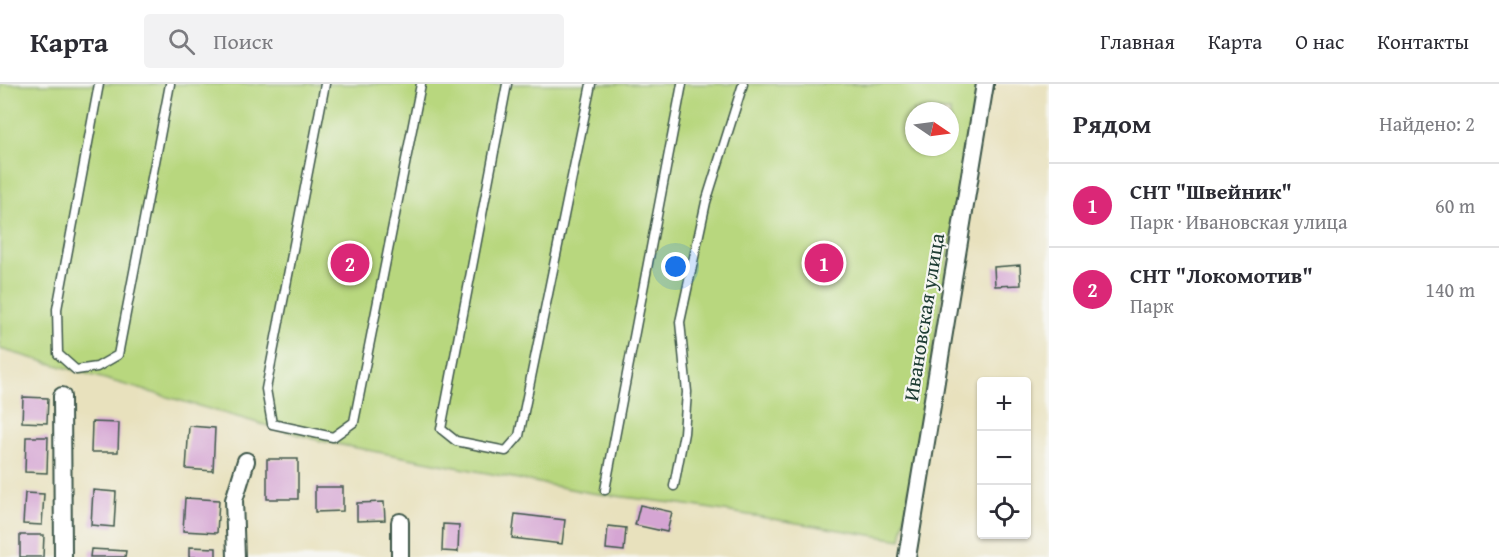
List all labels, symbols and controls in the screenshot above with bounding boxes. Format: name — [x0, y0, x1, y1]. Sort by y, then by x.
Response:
search box — [144, 14, 564, 68]
text: Карта — [30, 21, 108, 62]
icon: search — [165, 25, 198, 58]
text: Поиск — [213, 25, 273, 57]
text: Главная — [1100, 26, 1175, 57]
text: Карта — [1208, 26, 1262, 57]
text: О нас — [1295, 26, 1344, 57]
text: Контакты — [1377, 26, 1469, 57]
north arrow — [905, 102, 959, 156]
text: Рядом — [1073, 104, 1151, 143]
text: Найдено: 2 — [1379, 109, 1475, 138]
text: СНТ "Швейник" — [1130, 175, 1292, 207]
text: 1 — [1087, 191, 1098, 220]
text: 60 m — [1435, 191, 1475, 220]
text: Парк · Ивановская улица — [1130, 207, 1348, 236]
street label: Ивановская улица — [895, 231, 952, 403]
pin: 2 — [330, 240, 370, 285]
pin: 1 — [804, 240, 844, 285]
your location — [661, 252, 690, 281]
text: СНТ "Локомотив" — [1130, 259, 1313, 291]
text: 2 — [1087, 275, 1098, 304]
text: 140 m — [1425, 275, 1475, 304]
text: Парк — [1130, 291, 1174, 320]
map controls — [977, 377, 1031, 539]
button: + — [977, 377, 1031, 431]
button: − — [977, 431, 1031, 485]
button: locate — [977, 485, 1031, 539]

